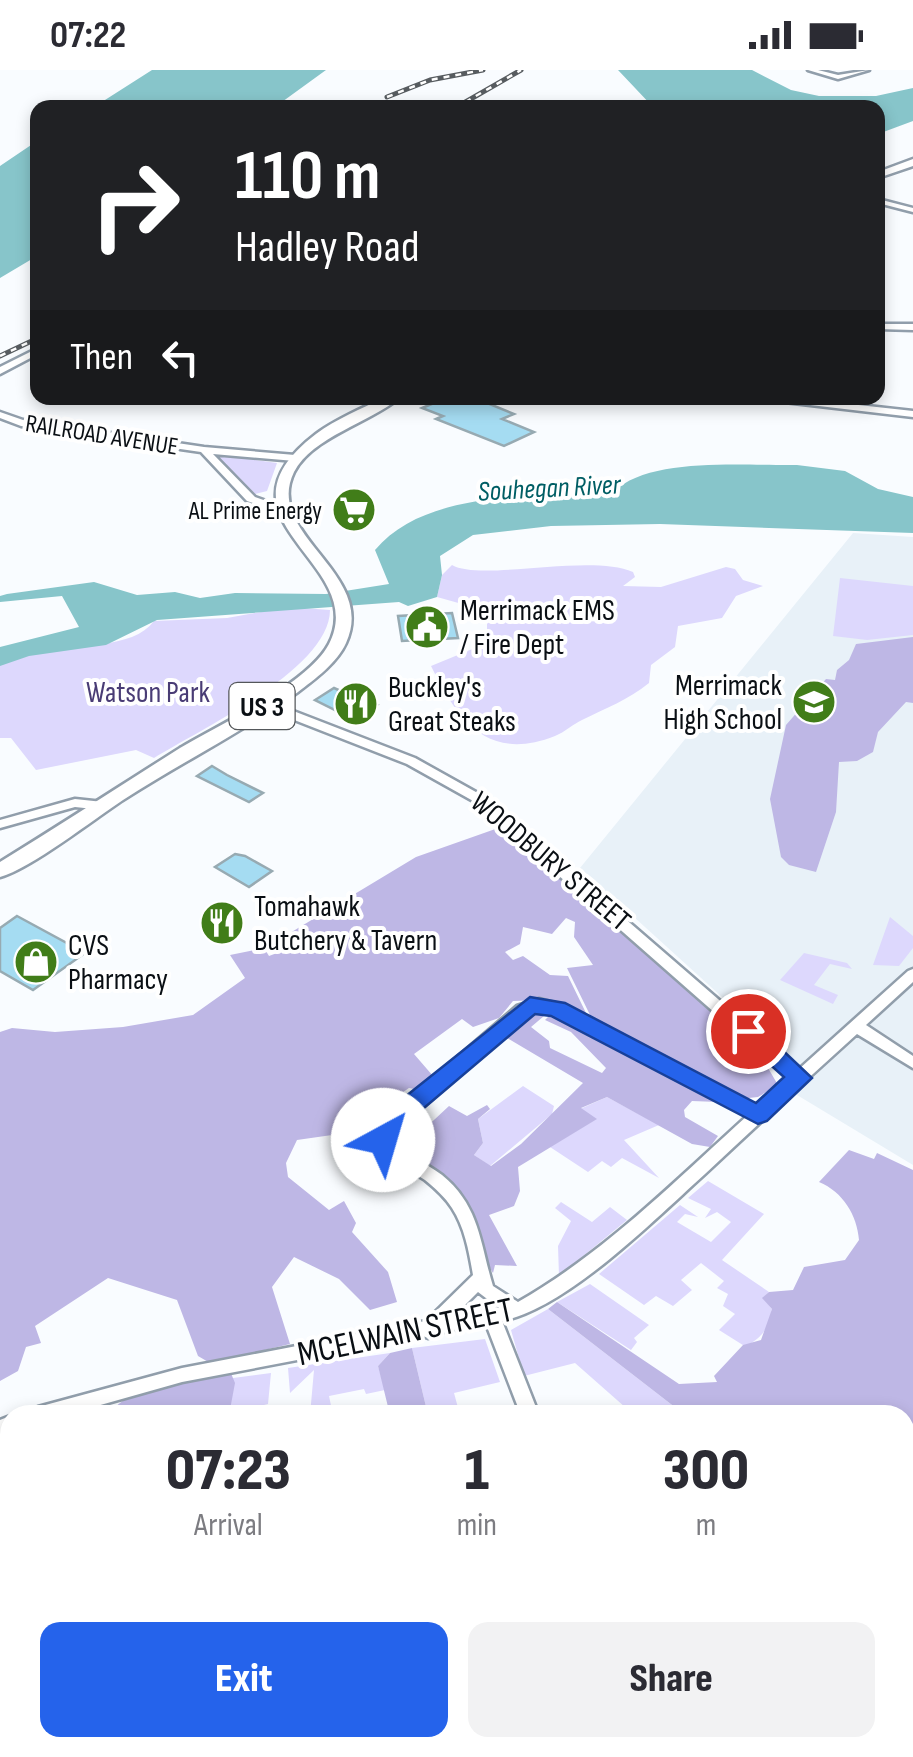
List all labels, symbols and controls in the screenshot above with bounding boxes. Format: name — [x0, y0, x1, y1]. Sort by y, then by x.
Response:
text: 07:22 — [50, 13, 126, 58]
text: 110 m — [235, 135, 381, 219]
icon: right — [70, 140, 200, 270]
text: Hadley Road — [235, 220, 420, 275]
icon: left — [153, 330, 208, 385]
text: Then — [70, 335, 133, 380]
street label: RAILROAD AVENUE — [23, 408, 180, 463]
water label: Souhegan River — [477, 468, 622, 509]
supermarket icon: AL Prime Energy — [331, 487, 377, 533]
place label: AL Prime Energy — [188, 496, 322, 527]
place label: Merrimack EMS / Fire Dept — [460, 593, 615, 663]
public building icon: Merrimack EMS / Fire Dept — [404, 604, 450, 650]
place label: Merrimack High School — [663, 668, 783, 738]
place label: Buckley's Great Steaks — [388, 670, 516, 740]
park label: Watson Park — [86, 675, 211, 711]
school or university icon: Merrimack High School — [791, 679, 837, 725]
restaurant icon: Buckley's Great Steaks — [333, 681, 379, 727]
road number: US 3 — [230, 683, 294, 729]
street label: WOODBURY STREET — [463, 784, 638, 939]
place label: Tomahawk Butchery & Tavern — [254, 889, 437, 959]
restaurant icon: Tomahawk Butchery & Tavern — [199, 900, 245, 946]
place label: CVS Pharmacy — [68, 928, 168, 998]
shop icon: CVS Pharmacy — [13, 939, 59, 985]
pin — [706, 989, 791, 1074]
icon: arrive — [721, 1004, 776, 1059]
position arrow — [331, 1088, 435, 1192]
street label: MCELWAIN STREET — [294, 1289, 517, 1376]
text: 07:23 — [166, 1435, 291, 1507]
text: 1 — [465, 1435, 489, 1507]
text: 300 — [663, 1435, 749, 1507]
text: Arrival — [194, 1506, 263, 1545]
text: min — [457, 1506, 497, 1545]
text: m — [696, 1506, 716, 1545]
button: Exit — [40, 1622, 448, 1737]
button: Share — [468, 1622, 875, 1737]

